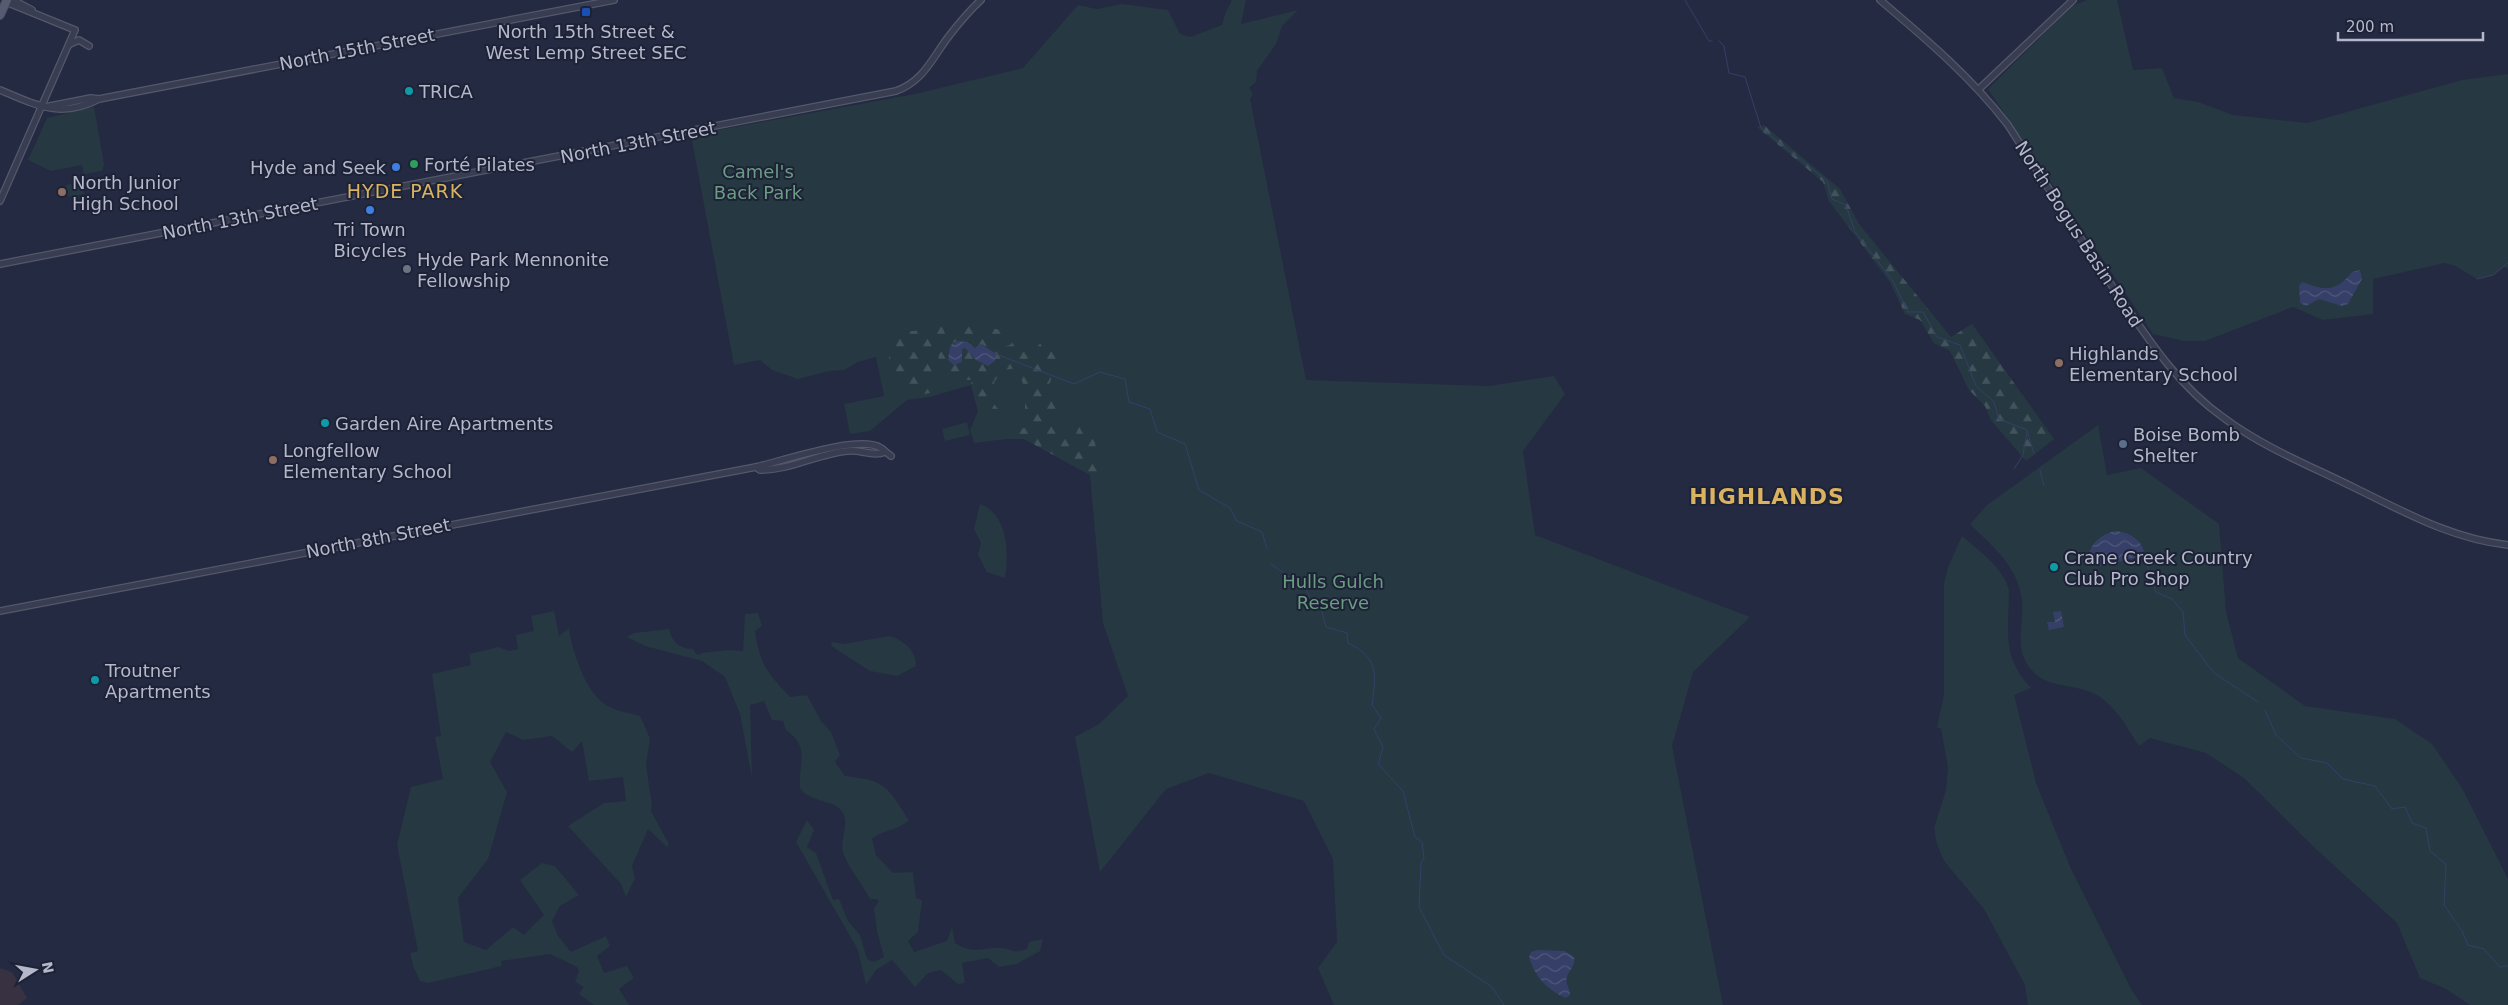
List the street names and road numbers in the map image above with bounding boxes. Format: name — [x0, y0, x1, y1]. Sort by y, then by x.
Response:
street label: North 15th Street — [278, 24, 436, 74]
street label: North 13th Street — [559, 117, 717, 167]
street label: North Bogus Basin Road — [2011, 137, 2147, 331]
street label: North 13th Street — [161, 193, 319, 243]
street label: North 8th Street — [304, 514, 452, 562]

